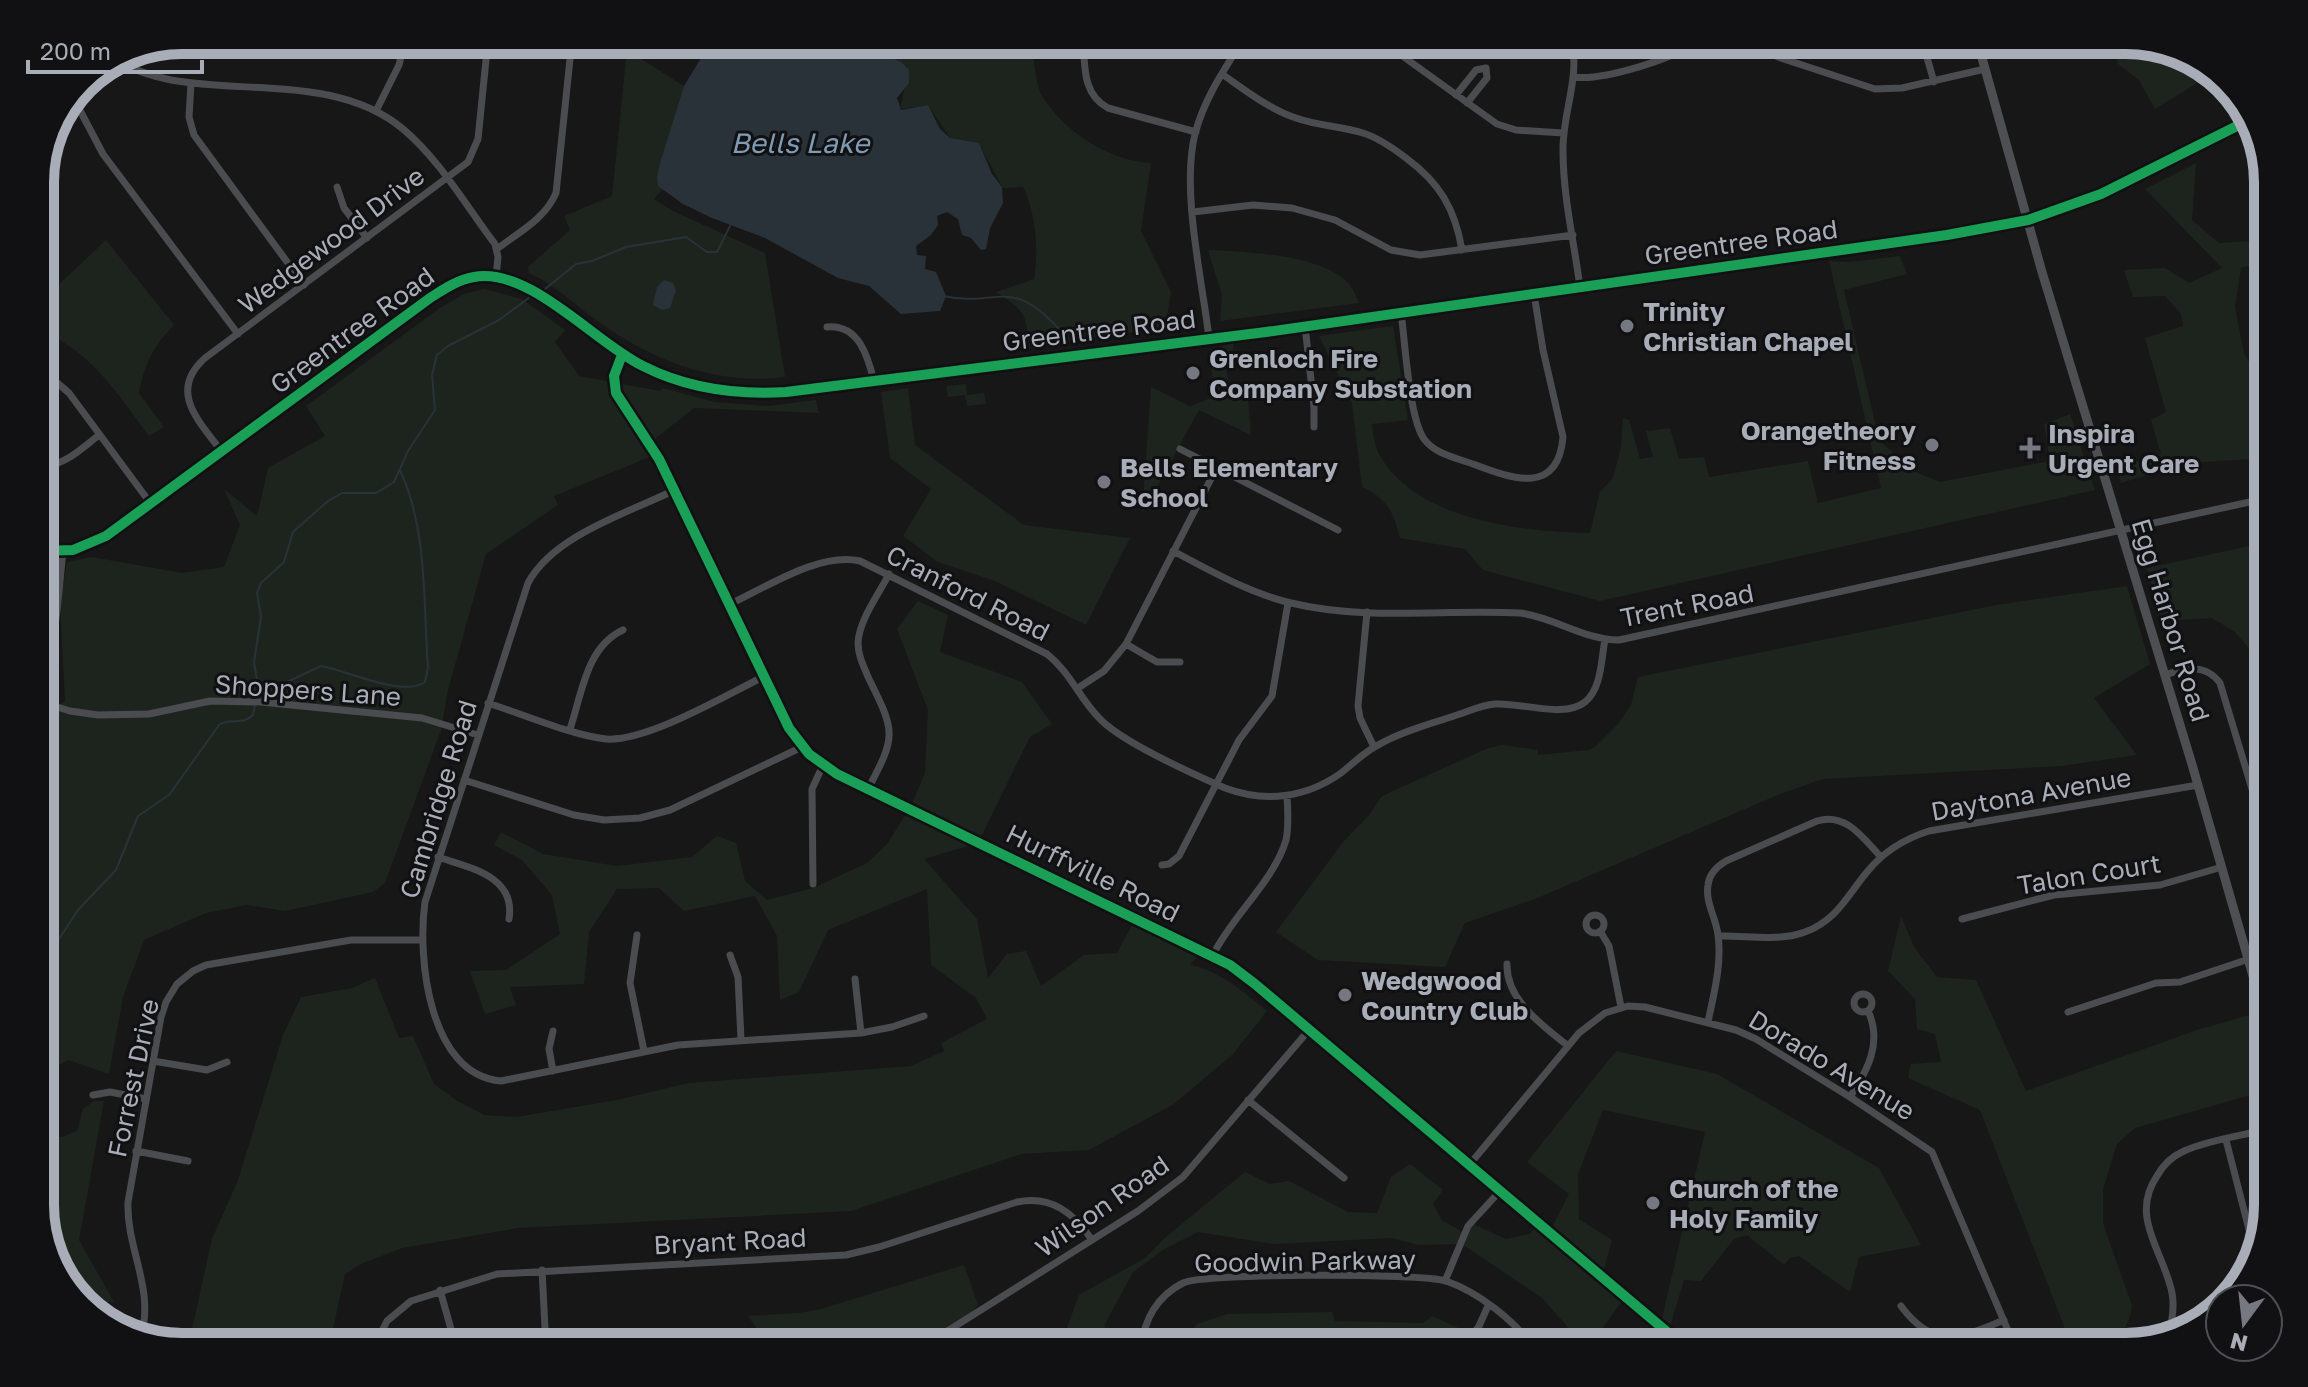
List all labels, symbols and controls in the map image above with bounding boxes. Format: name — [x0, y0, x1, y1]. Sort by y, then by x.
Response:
scale bar — [28, 24, 202, 74]
text: 200 m — [40, 36, 111, 65]
water label: Bells Lake — [731, 126, 871, 159]
street label: Wedgewood Drive — [232, 160, 430, 320]
street label: Greentree Road — [1642, 213, 1840, 271]
street label: Greentree Road — [264, 260, 440, 400]
place label: Trinity Christian Chapel — [1643, 296, 1853, 357]
street label: Greentree Road — [1000, 303, 1198, 357]
marker: Trinity Christian Chapel — [1618, 317, 1636, 335]
place label: Grenloch Fire Company Substation — [1209, 343, 1472, 404]
marker: Grenloch Fire Company Substation — [1184, 364, 1202, 382]
place label: Orangetheory Fitness — [1741, 415, 1916, 476]
place label: Inspira Urgent Care — [2048, 418, 2199, 479]
marker: Orangetheory Fitness — [1923, 436, 1941, 454]
marker: Inspira Urgent Care — [2019, 437, 2041, 459]
place label: Bells Elementary School — [1120, 452, 1338, 513]
marker: Bells Elementary School — [1095, 473, 1113, 491]
street label: Egg Harbor Road — [2125, 515, 2217, 725]
street label: Cranford Road — [881, 539, 1055, 647]
street label: Trent Road — [1618, 577, 1756, 633]
street label: Shoppers Lane — [214, 668, 402, 712]
street label: Cambridge Road — [393, 696, 483, 902]
street label: Daytona Avenue — [1929, 761, 2133, 827]
street label: Hurffville Road — [1001, 818, 1185, 928]
street label: Talon Court — [2015, 847, 2163, 901]
place label: Wedgwood Country Club — [1361, 965, 1528, 1026]
marker: Wedgwood Country Club — [1336, 986, 1354, 1004]
street label: Forrest Drive — [101, 996, 165, 1160]
street label: Dorado Avenue — [1743, 1003, 1921, 1127]
street label: Wilson Road — [1029, 1149, 1175, 1263]
place label: Church of the Holy Family — [1669, 1173, 1839, 1234]
marker: Church of the Holy Family — [1644, 1194, 1662, 1212]
street label: Bryant Road — [653, 1222, 807, 1260]
street label: Goodwin Parkway — [1194, 1244, 1417, 1278]
north arrow — [2204, 1283, 2284, 1363]
text: N — [2227, 1328, 2250, 1358]

